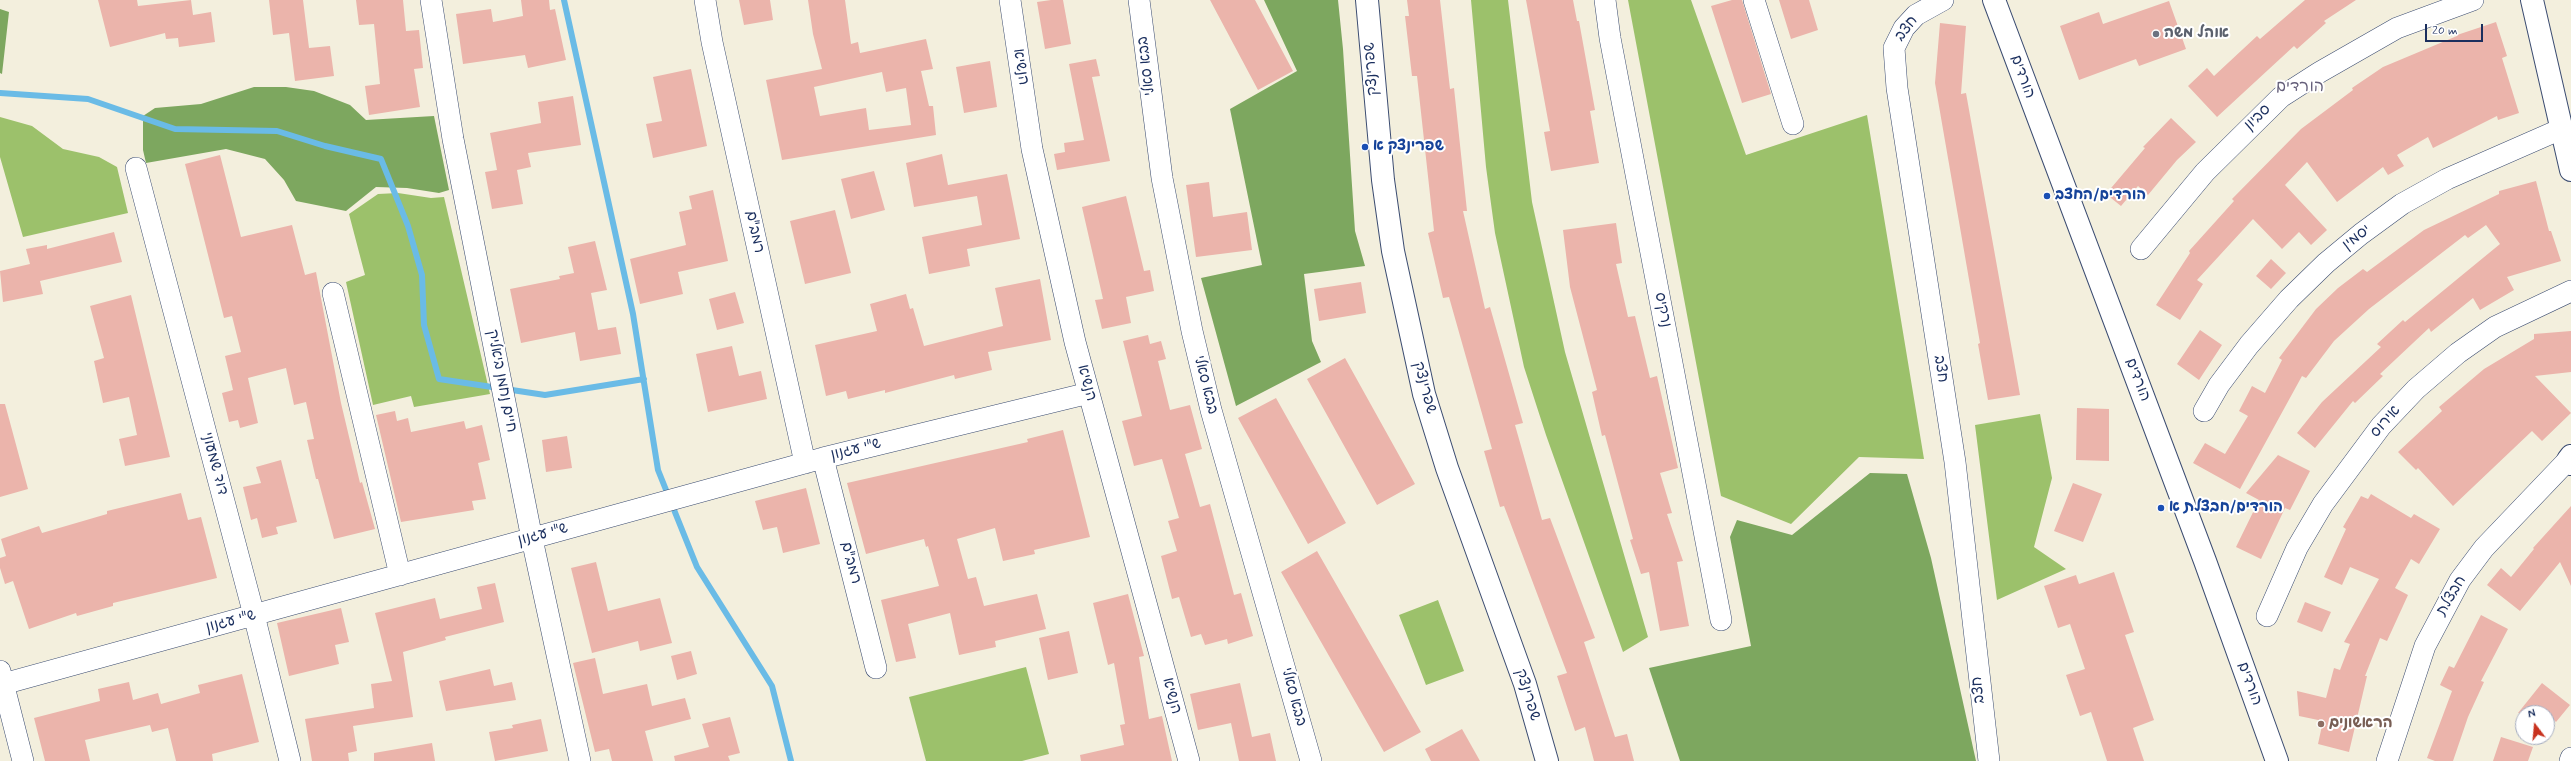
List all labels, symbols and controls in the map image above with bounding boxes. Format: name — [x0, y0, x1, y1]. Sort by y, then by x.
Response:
street label: חצב — [1892, 13, 1922, 45]
scale bar — [2427, 16, 2485, 42]
text: 20 m — [2432, 23, 2458, 39]
place label: אוהל משה — [2164, 25, 2229, 43]
marker: אוהל משה — [2151, 29, 2161, 39]
street label: בבא סאלי — [1134, 35, 1160, 97]
street label: שפרינצק — [1361, 42, 1383, 96]
street label: הנשיא — [1008, 47, 1032, 87]
street label: הורדים — [2006, 53, 2038, 101]
district label: הורדים — [2276, 78, 2324, 98]
street label: סביון — [2241, 101, 2275, 135]
place label: שפרינצק א — [1373, 138, 1444, 156]
marker: שפרינצק א — [1360, 142, 1370, 152]
place label: הורדים/החצב — [2055, 187, 2146, 205]
marker: הורדים/החצב — [2042, 191, 2052, 201]
street label: רמב"ם — [741, 209, 767, 255]
street label: יסמין — [2339, 221, 2375, 255]
street label: נרקיס — [1650, 291, 1674, 329]
street label: חיים נחמן ביאליק — [482, 328, 520, 434]
street label: בבא סאלי — [1189, 354, 1221, 416]
street label: חצב — [1929, 354, 1951, 384]
street label: הורדים — [2121, 356, 2153, 404]
street label: שפרינצק — [1408, 360, 1440, 416]
street label: הנשיא — [1073, 363, 1099, 403]
street label: אירוס — [2367, 402, 2405, 442]
street label: דוד שמעוני — [197, 431, 231, 497]
street label: ש"י עגנון — [829, 435, 883, 465]
place label: הורדים/חבצלת א — [2169, 499, 2283, 517]
marker: הורדים/חבצלת א — [2156, 503, 2166, 513]
street label: ש"י עגנון — [516, 520, 570, 550]
street label: רמב"ם — [836, 540, 864, 586]
street label: חבצלת — [2433, 573, 2471, 619]
street label: ש"י עגנון — [204, 607, 258, 637]
street label: הורדים — [2233, 660, 2265, 708]
street label: בבא סאלי — [1277, 666, 1309, 728]
street label: שפרינצק — [1511, 667, 1543, 723]
street label: הנשיא — [1158, 676, 1184, 716]
street label: חצב — [1969, 676, 1989, 704]
north arrow — [2515, 705, 2555, 745]
text: N — [2527, 707, 2537, 722]
place label: הראשונים — [2329, 715, 2393, 733]
marker: הראשונים — [2316, 719, 2326, 729]

